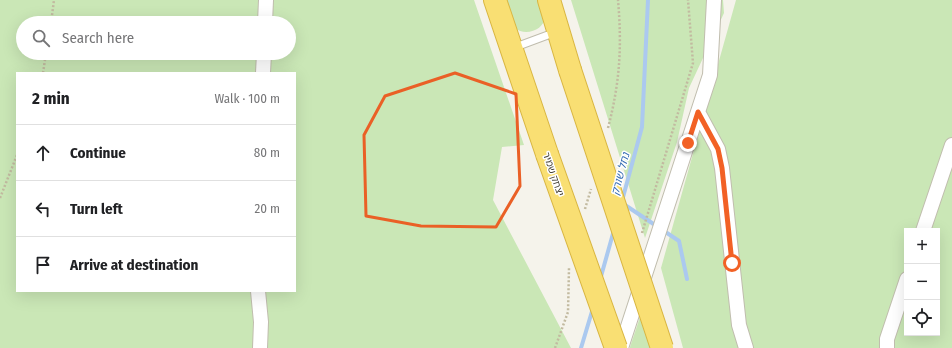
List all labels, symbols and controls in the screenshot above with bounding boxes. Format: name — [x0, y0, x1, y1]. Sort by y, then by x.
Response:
search box — [16, 16, 296, 60]
icon: search — [30, 27, 52, 49]
text: Search here — [62, 29, 134, 47]
text: 2 min — [32, 88, 70, 109]
text: Walk · 100 m — [214, 91, 280, 106]
route end — [679, 134, 697, 152]
icon: ahead — [32, 142, 54, 164]
text: Continue — [70, 144, 126, 162]
text: 80 m — [254, 145, 280, 160]
street label: יצחק שמיר — [540, 151, 566, 198]
water label: נחל שורק — [609, 151, 633, 197]
icon: left — [32, 198, 54, 220]
text: Turn left — [70, 200, 123, 218]
text: 20 m — [254, 201, 280, 216]
map controls — [904, 228, 940, 336]
button: + — [904, 228, 940, 264]
icon: arrive — [32, 254, 54, 276]
route start — [723, 254, 741, 272]
text: Arrive at destination — [70, 256, 198, 274]
button: − — [904, 264, 940, 300]
button: locate — [904, 300, 940, 336]

